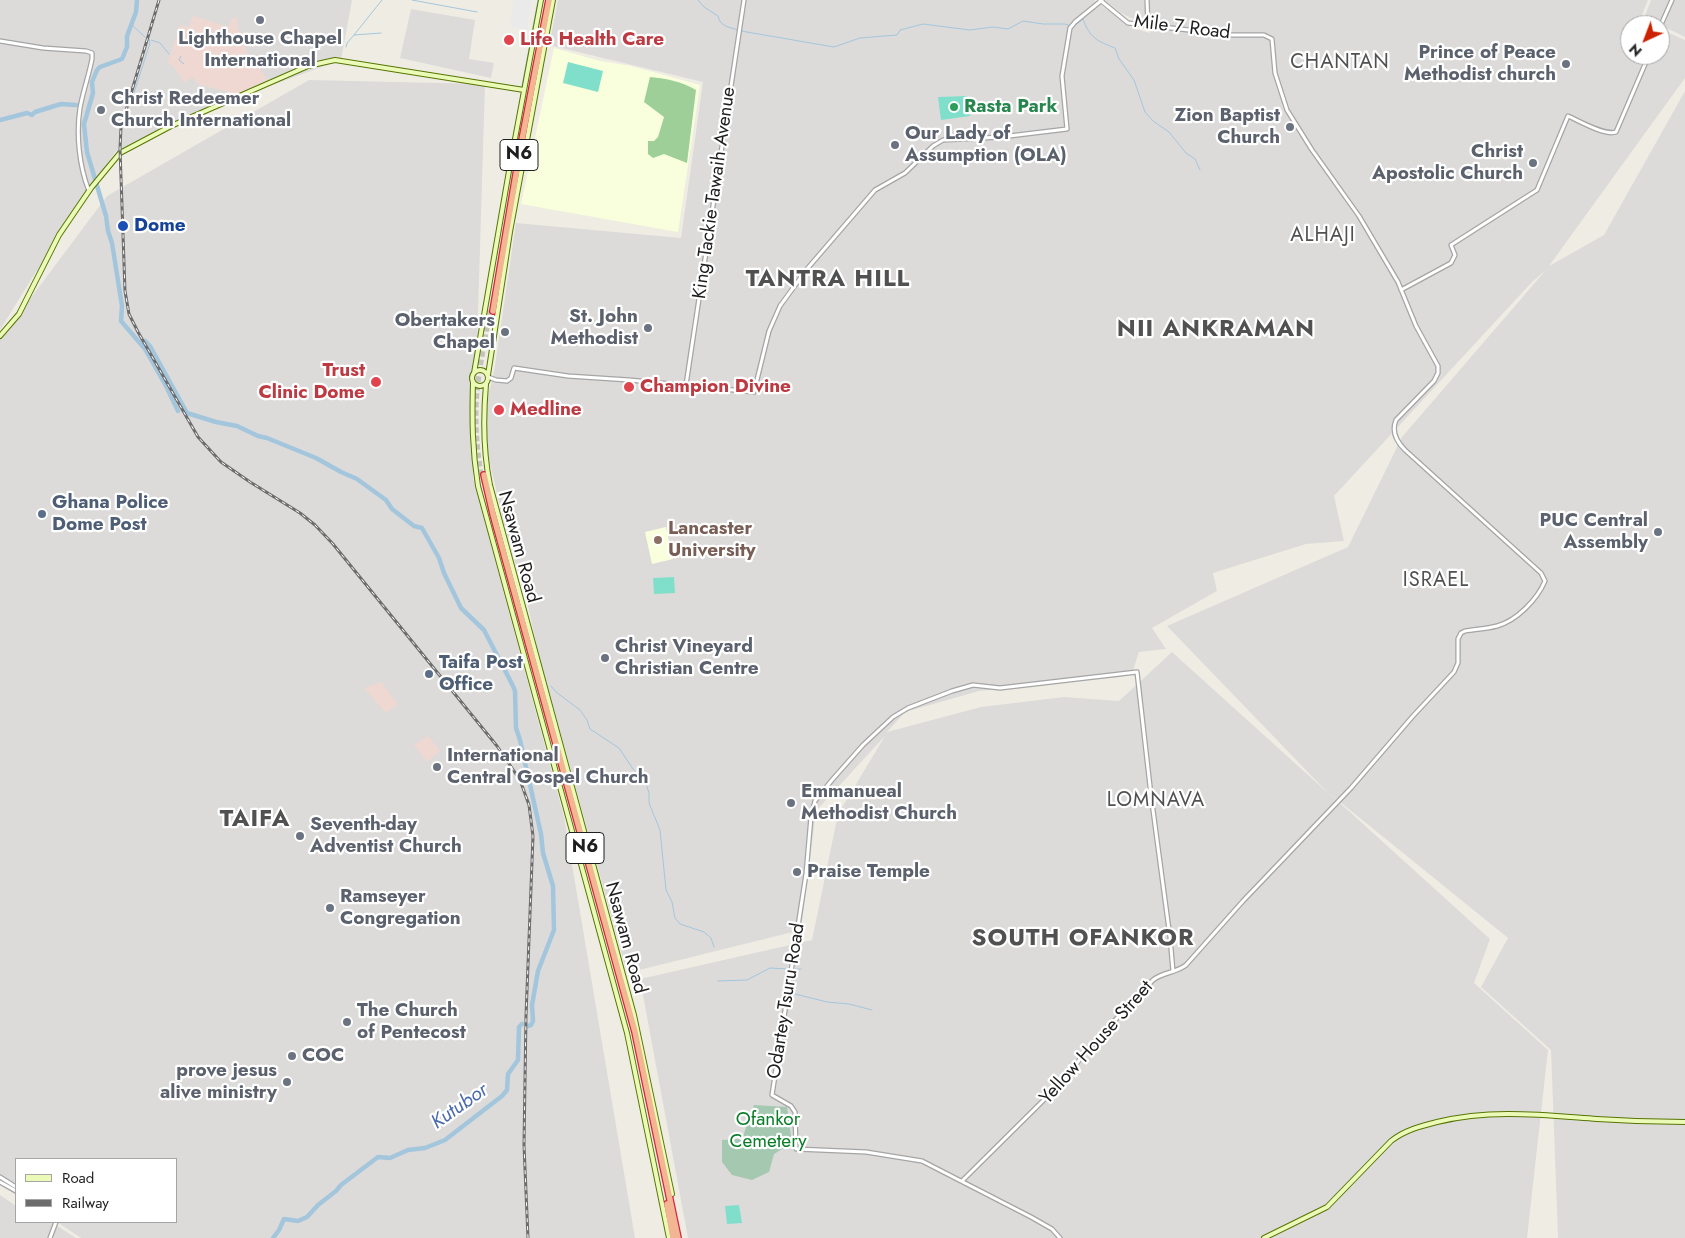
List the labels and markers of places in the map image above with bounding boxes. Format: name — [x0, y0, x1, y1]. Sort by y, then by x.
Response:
marker: Lighthouse Chapel International — [254, 14, 266, 26]
place label: Lighthouse Chapel International — [178, 28, 342, 72]
place label: Life Health Care — [520, 29, 664, 51]
marker: Life Health Care — [502, 33, 516, 47]
place label: Prince of Peace Methodist church — [1404, 42, 1556, 86]
marker: Prince of Peace Methodist church — [1560, 58, 1572, 70]
place label: Christ Redeemer Church International — [111, 88, 291, 132]
place label: Rasta Park — [964, 96, 1057, 118]
marker: Rasta Park — [948, 101, 960, 113]
marker: Christ Redeemer Church International — [95, 104, 107, 116]
place label: Zion Baptist Church — [1175, 105, 1280, 149]
marker: Zion Baptist Church — [1284, 121, 1296, 133]
place label: Our Lady of Assumption (OLA) — [905, 123, 1067, 167]
marker: Our Lady of Assumption (OLA) — [889, 139, 901, 151]
place label: Christ Apostolic Church — [1372, 141, 1523, 185]
marker: Christ Apostolic Church — [1527, 157, 1539, 169]
place label: Dome — [134, 215, 186, 237]
marker: Dome — [116, 219, 130, 233]
place label: St. John Methodist — [550, 306, 638, 350]
place label: Obertakers Chapel — [395, 310, 495, 354]
marker: St. John Methodist — [642, 322, 654, 334]
marker: Obertakers Chapel — [499, 326, 511, 338]
place label: Trust Clinic Dome — [258, 360, 365, 404]
marker: Trust Clinic Dome — [369, 375, 383, 389]
place label: Champion Divine — [640, 376, 791, 398]
marker: Champion Divine — [622, 380, 636, 394]
place label: Medline — [510, 399, 582, 421]
marker: Medline — [492, 403, 506, 417]
place label: Ghana Police Dome Post — [52, 492, 169, 536]
marker: Ghana Police Dome Post — [36, 508, 48, 520]
place label: PUC Central Assembly — [1539, 510, 1648, 554]
place label: Lancaster University — [668, 518, 756, 562]
marker: PUC Central Assembly — [1652, 526, 1664, 538]
marker: Lancaster University — [652, 534, 664, 546]
place label: Christ Vineyard Christian Centre — [615, 636, 759, 680]
place label: Taifa Post Office — [439, 652, 523, 696]
marker: Christ Vineyard Christian Centre — [599, 652, 611, 664]
marker: Taifa Post Office — [423, 668, 435, 680]
place label: International Central Gospel Church — [447, 745, 649, 789]
marker: International Central Gospel Church — [431, 761, 443, 773]
place label: Emmanueal Methodist Church — [801, 781, 957, 825]
marker: Emmanueal Methodist Church — [785, 797, 797, 809]
place label: Seventh-day Adventist Church — [310, 814, 462, 858]
marker: Seventh-day Adventist Church — [294, 830, 306, 842]
place label: Praise Temple — [807, 861, 930, 883]
marker: Praise Temple — [791, 866, 803, 878]
place label: Ramseyer Congregation — [340, 886, 461, 930]
marker: Ramseyer Congregation — [324, 902, 336, 914]
place label: The Church of Pentecost — [357, 1000, 466, 1044]
marker: The Church of Pentecost — [341, 1016, 353, 1028]
place label: COC — [302, 1045, 344, 1067]
marker: COC — [286, 1050, 298, 1062]
place label: prove jesus alive ministry — [160, 1060, 277, 1104]
marker: prove jesus alive ministry — [281, 1076, 293, 1088]

